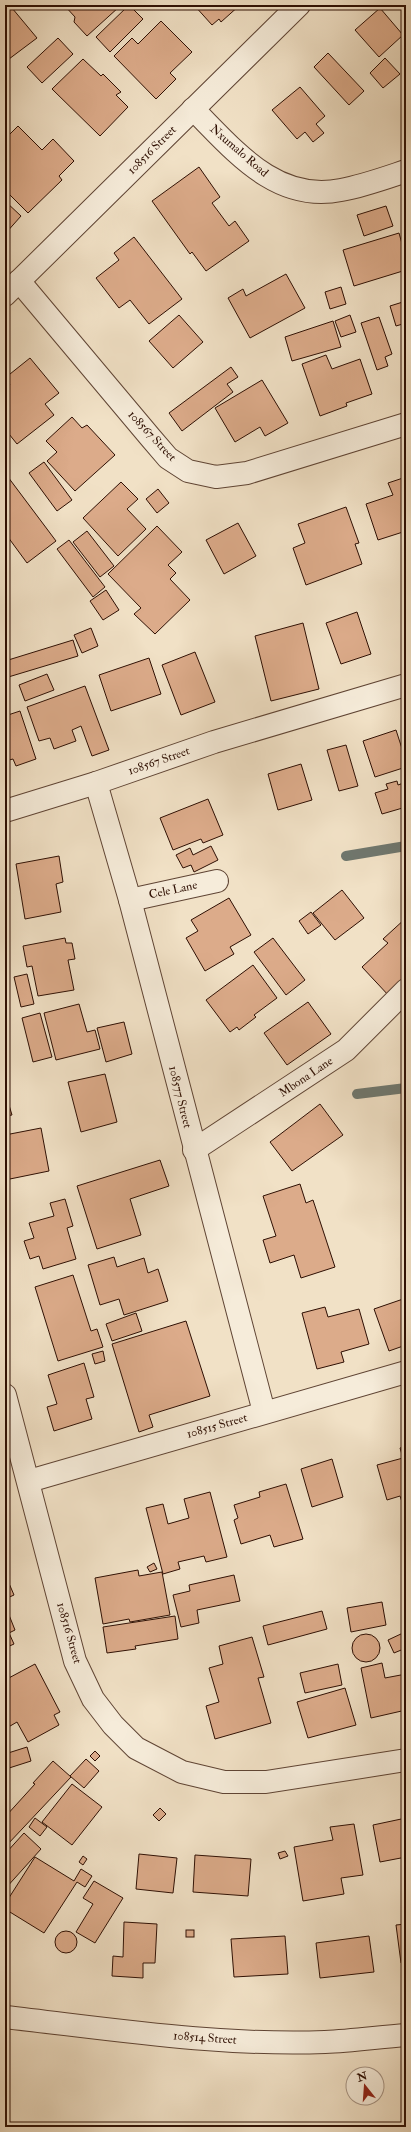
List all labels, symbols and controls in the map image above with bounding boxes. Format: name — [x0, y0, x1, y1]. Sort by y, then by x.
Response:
street label: 108516 Street — [124, 122, 180, 178]
street label: Nxumalo Road — [207, 122, 271, 181]
street label: 108567 Street — [125, 407, 179, 465]
street label: 108567 Street — [126, 743, 192, 779]
street label: Cele Lane — [147, 878, 199, 902]
street label: Mbona Lane — [276, 1054, 336, 1100]
street label: 108577 Street — [165, 1064, 195, 1130]
street label: 108515 Street — [185, 1410, 249, 1442]
street label: 108516 Street — [53, 1601, 85, 1665]
street label: 108514 Street — [173, 2028, 237, 2048]
north arrow — [345, 2066, 385, 2106]
text: N — [355, 2069, 370, 2085]

